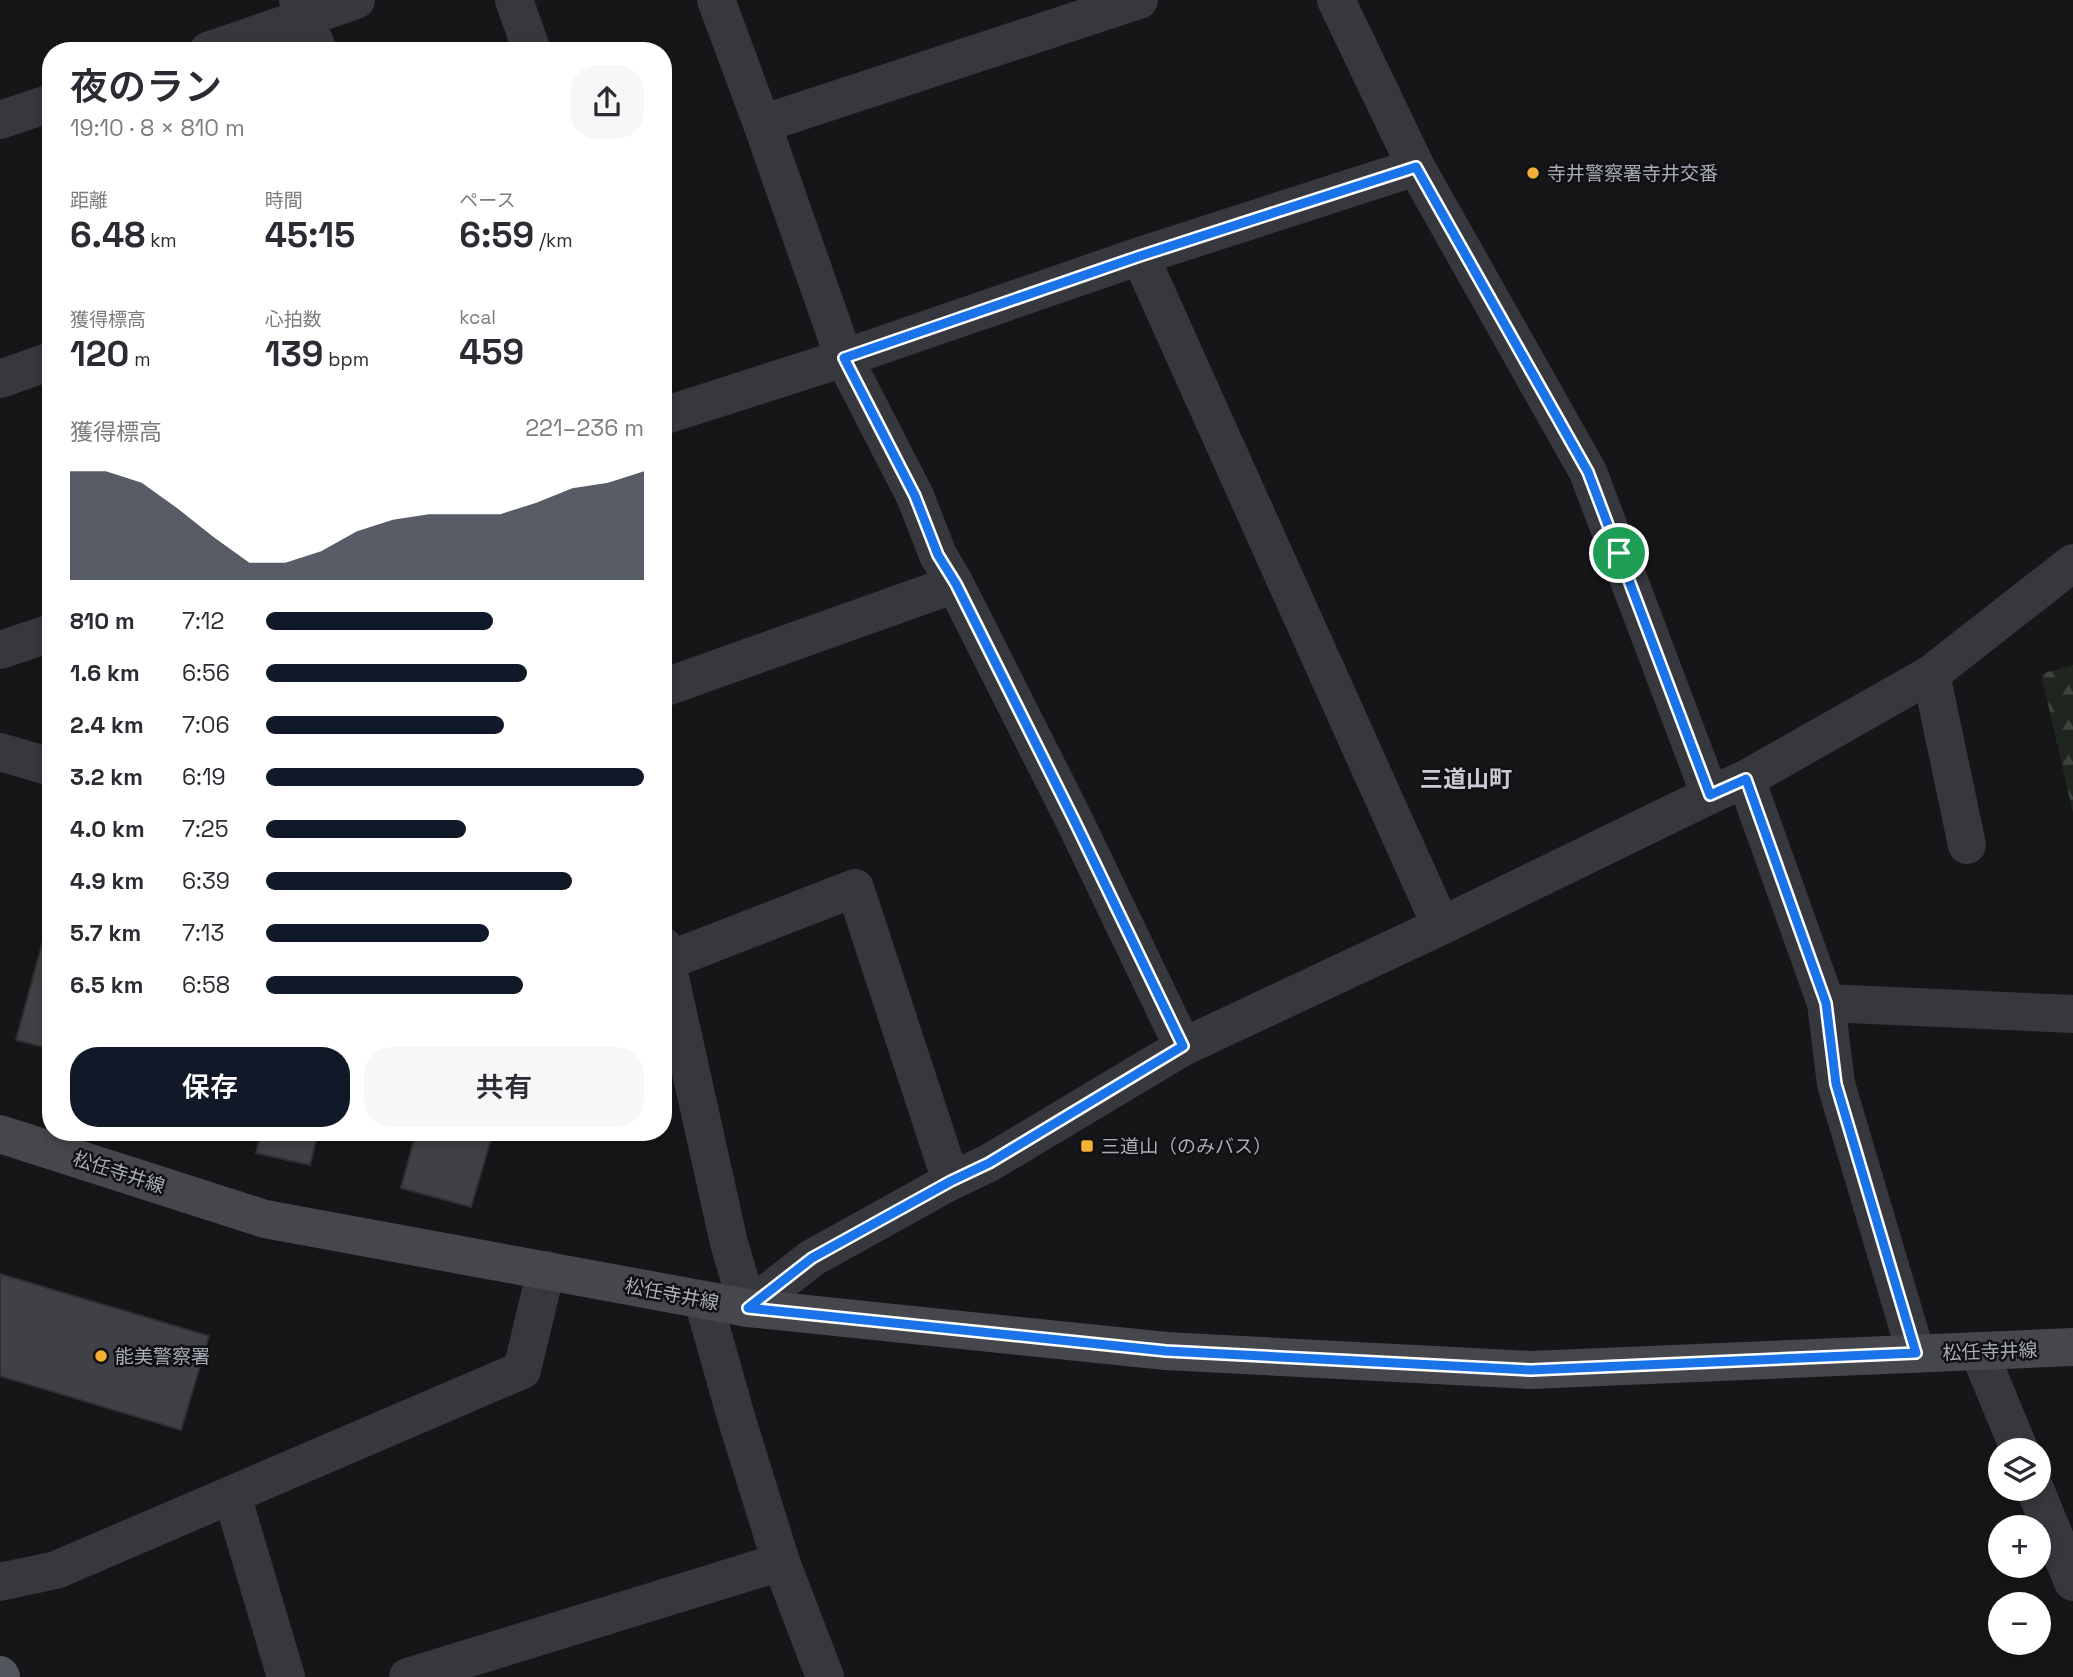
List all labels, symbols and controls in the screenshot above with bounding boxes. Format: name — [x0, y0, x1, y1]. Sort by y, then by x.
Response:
text: 夜のラン — [70, 63, 222, 111]
button: share — [570, 65, 644, 139]
text: 19:10 · 8 × 810 m — [70, 113, 245, 143]
place label: 寺井警察署寺井交番 — [1547, 161, 1718, 186]
marker: 寺井警察署寺井交番 — [1525, 165, 1541, 181]
text: 距離 — [70, 188, 108, 213]
text: 時間 — [265, 188, 303, 213]
text: ペース — [459, 188, 515, 213]
text: 6.48 — [70, 213, 145, 257]
text: 45:15 — [265, 213, 355, 257]
text: 6:59 — [459, 213, 534, 257]
text: km — [145, 228, 177, 253]
text: /km — [534, 228, 573, 253]
text: kcal — [459, 305, 496, 330]
text: 獲得標高 — [70, 307, 146, 332]
text: 心拍数 — [265, 307, 322, 332]
text: 459 — [459, 330, 524, 374]
text: 120 — [70, 332, 129, 376]
text: 139 — [265, 332, 323, 376]
text: m — [129, 347, 151, 372]
text: bpm — [323, 347, 369, 372]
text: 221–236 m — [525, 413, 644, 443]
text: 獲得標高 — [70, 417, 162, 447]
pin — [1589, 523, 1649, 583]
icon: arrive — [1600, 534, 1638, 572]
text: 810 m — [70, 606, 135, 636]
text: 7:12 — [182, 606, 224, 636]
text: 1.6 km — [70, 658, 140, 688]
text: 6:56 — [182, 658, 230, 688]
text: 2.4 km — [70, 710, 144, 740]
text: 7:06 — [182, 710, 230, 740]
text: 3.2 km — [70, 762, 143, 792]
text: 6:19 — [182, 762, 226, 792]
district label: 三道山町 — [1420, 764, 1512, 794]
text: 4.0 km — [70, 814, 145, 844]
text: 7:25 — [182, 814, 228, 844]
text: 4.9 km — [70, 866, 144, 896]
text: 6:39 — [182, 866, 230, 896]
text: 5.7 km — [70, 918, 141, 948]
text: 7:13 — [182, 918, 224, 948]
text: 6.5 km — [70, 970, 143, 1000]
text: 6:58 — [182, 970, 230, 1000]
button: 保存 — [70, 1047, 350, 1127]
button: 共有 — [364, 1047, 644, 1127]
place label: 三道山（のみバス） — [1101, 1134, 1272, 1159]
marker: 三道山（のみバス） — [1079, 1138, 1095, 1154]
street label: 松任寺井線 — [70, 1146, 168, 1199]
street label: 松任寺井線 — [623, 1273, 721, 1316]
street label: 松任寺井線 — [1942, 1337, 2038, 1366]
place label: 能美警察署 — [115, 1344, 210, 1369]
marker: 能美警察署 — [93, 1348, 109, 1364]
map controls — [1988, 1438, 2051, 1655]
button: layers — [1988, 1438, 2051, 1501]
button: + — [1988, 1515, 2051, 1578]
button: − — [1988, 1592, 2051, 1655]

